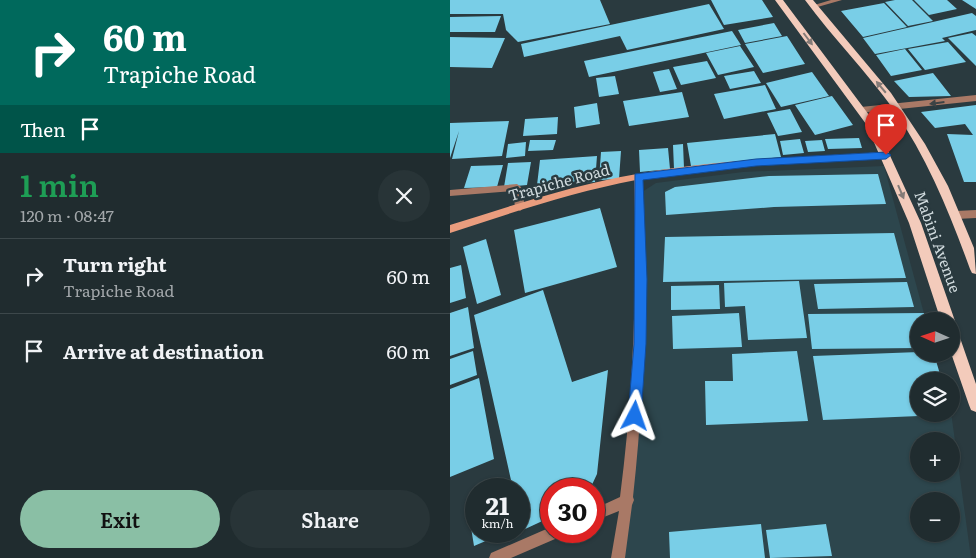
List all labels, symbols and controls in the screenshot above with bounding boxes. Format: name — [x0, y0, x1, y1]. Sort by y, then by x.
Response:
text: 60 m — [103, 10, 187, 62]
icon: right — [20, 20, 85, 85]
one-way arrow — [803, 32, 813, 46]
text: Trapiche Road — [103, 57, 256, 90]
one-way arrow — [875, 81, 886, 94]
one-way arrow — [928, 99, 944, 107]
pin — [865, 104, 907, 155]
icon: arrive — [872, 111, 900, 139]
text: Then — [20, 115, 66, 143]
icon: arrive — [76, 115, 104, 143]
street label: Trapiche Road — [505, 157, 612, 206]
text: 1 min — [20, 162, 99, 206]
button: close — [378, 170, 430, 222]
one-way arrow — [898, 185, 906, 199]
street label: Mabini Avenue — [909, 187, 968, 296]
text: 120 m · 08:47 — [20, 203, 114, 227]
text: Turn right — [63, 250, 167, 278]
icon: right — [20, 262, 48, 290]
text: 60 m — [387, 262, 430, 290]
text: Trapiche Road — [63, 278, 174, 302]
north arrow — [910, 312, 960, 362]
map controls — [910, 312, 960, 542]
icon: arrive — [20, 337, 48, 365]
text: Arrive at destination — [63, 337, 264, 365]
text: 60 m — [387, 337, 430, 365]
button: layers — [910, 372, 960, 422]
position arrow — [608, 389, 660, 441]
button: + — [910, 432, 960, 482]
speed limit sign: 30 — [540, 478, 605, 543]
text: 21 — [486, 486, 509, 523]
button: Exit — [20, 490, 220, 548]
button: Share — [230, 490, 430, 548]
button: − — [910, 492, 960, 542]
text: km/h — [482, 514, 513, 532]

